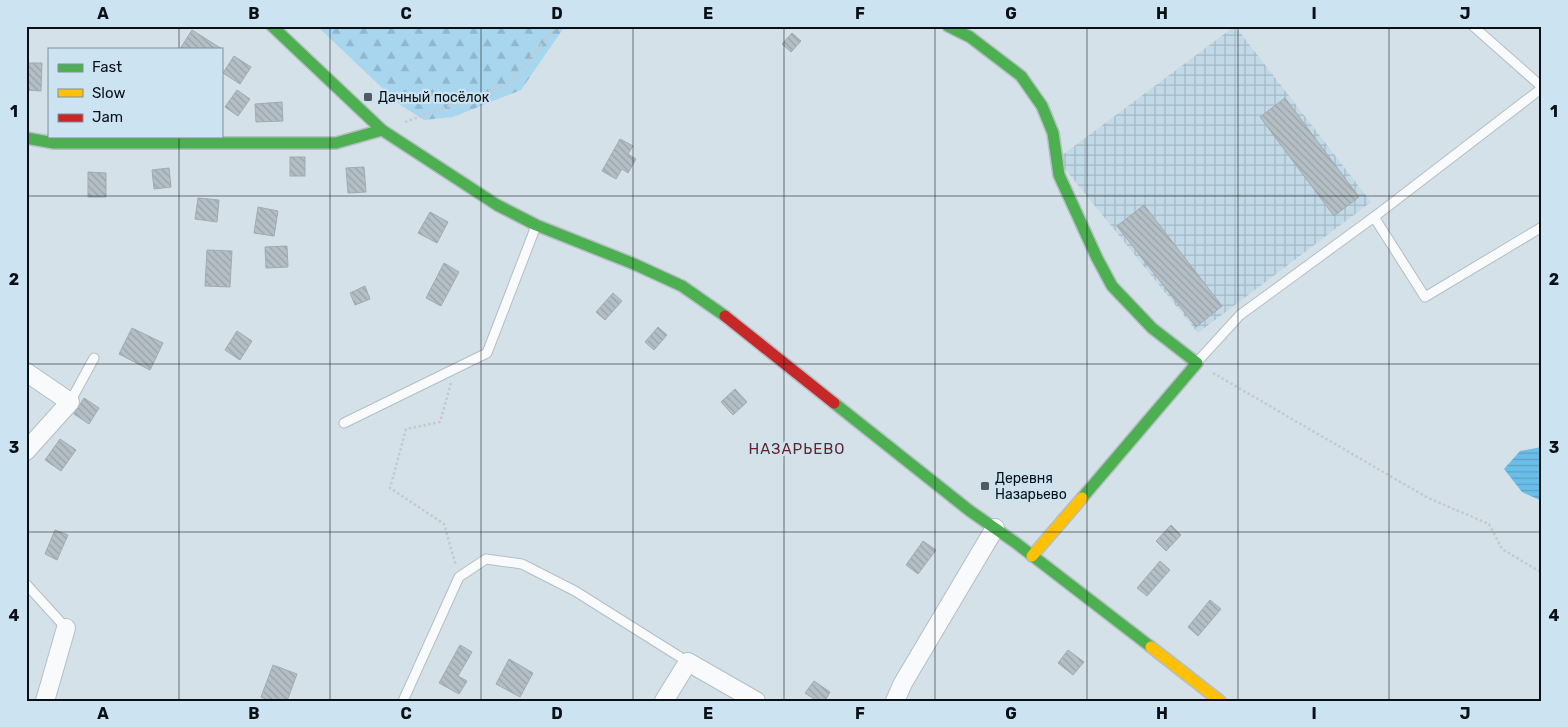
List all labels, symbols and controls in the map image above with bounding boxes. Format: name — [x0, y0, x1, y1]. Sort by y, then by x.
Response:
text: A — [97, 4, 109, 23]
text: B — [248, 4, 260, 23]
text: C — [400, 4, 412, 23]
text: D — [551, 4, 563, 23]
text: E — [703, 4, 713, 23]
text: F — [855, 4, 865, 23]
text: G — [1005, 4, 1017, 23]
text: H — [1156, 4, 1168, 23]
text: I — [1311, 4, 1317, 23]
text: J — [1460, 4, 1470, 23]
legend — [48, 48, 222, 138]
text: Fast — [92, 58, 122, 76]
text: Slow — [92, 84, 125, 102]
place label: Дачный посёлок — [378, 89, 490, 106]
marker: Дачный посёлок — [362, 91, 374, 103]
text: 1 — [10, 102, 18, 121]
text: 1 — [1550, 102, 1558, 121]
text: Jam — [92, 108, 123, 126]
text: 2 — [9, 270, 19, 289]
text: 2 — [1549, 270, 1559, 289]
text: 3 — [9, 438, 19, 457]
text: 3 — [1549, 438, 1559, 457]
district label: НАЗАРЬЕВО — [748, 440, 846, 458]
place label: Деревня Назарьево — [995, 470, 1067, 503]
marker: Деревня Назарьево — [979, 480, 991, 492]
text: 4 — [9, 606, 20, 625]
text: 4 — [1549, 606, 1560, 625]
text: A — [97, 704, 109, 723]
text: B — [248, 704, 260, 723]
text: C — [400, 704, 412, 723]
text: D — [551, 704, 563, 723]
text: E — [703, 704, 713, 723]
text: F — [855, 704, 865, 723]
text: G — [1005, 704, 1017, 723]
text: H — [1156, 704, 1168, 723]
text: I — [1311, 704, 1317, 723]
text: J — [1460, 704, 1470, 723]

